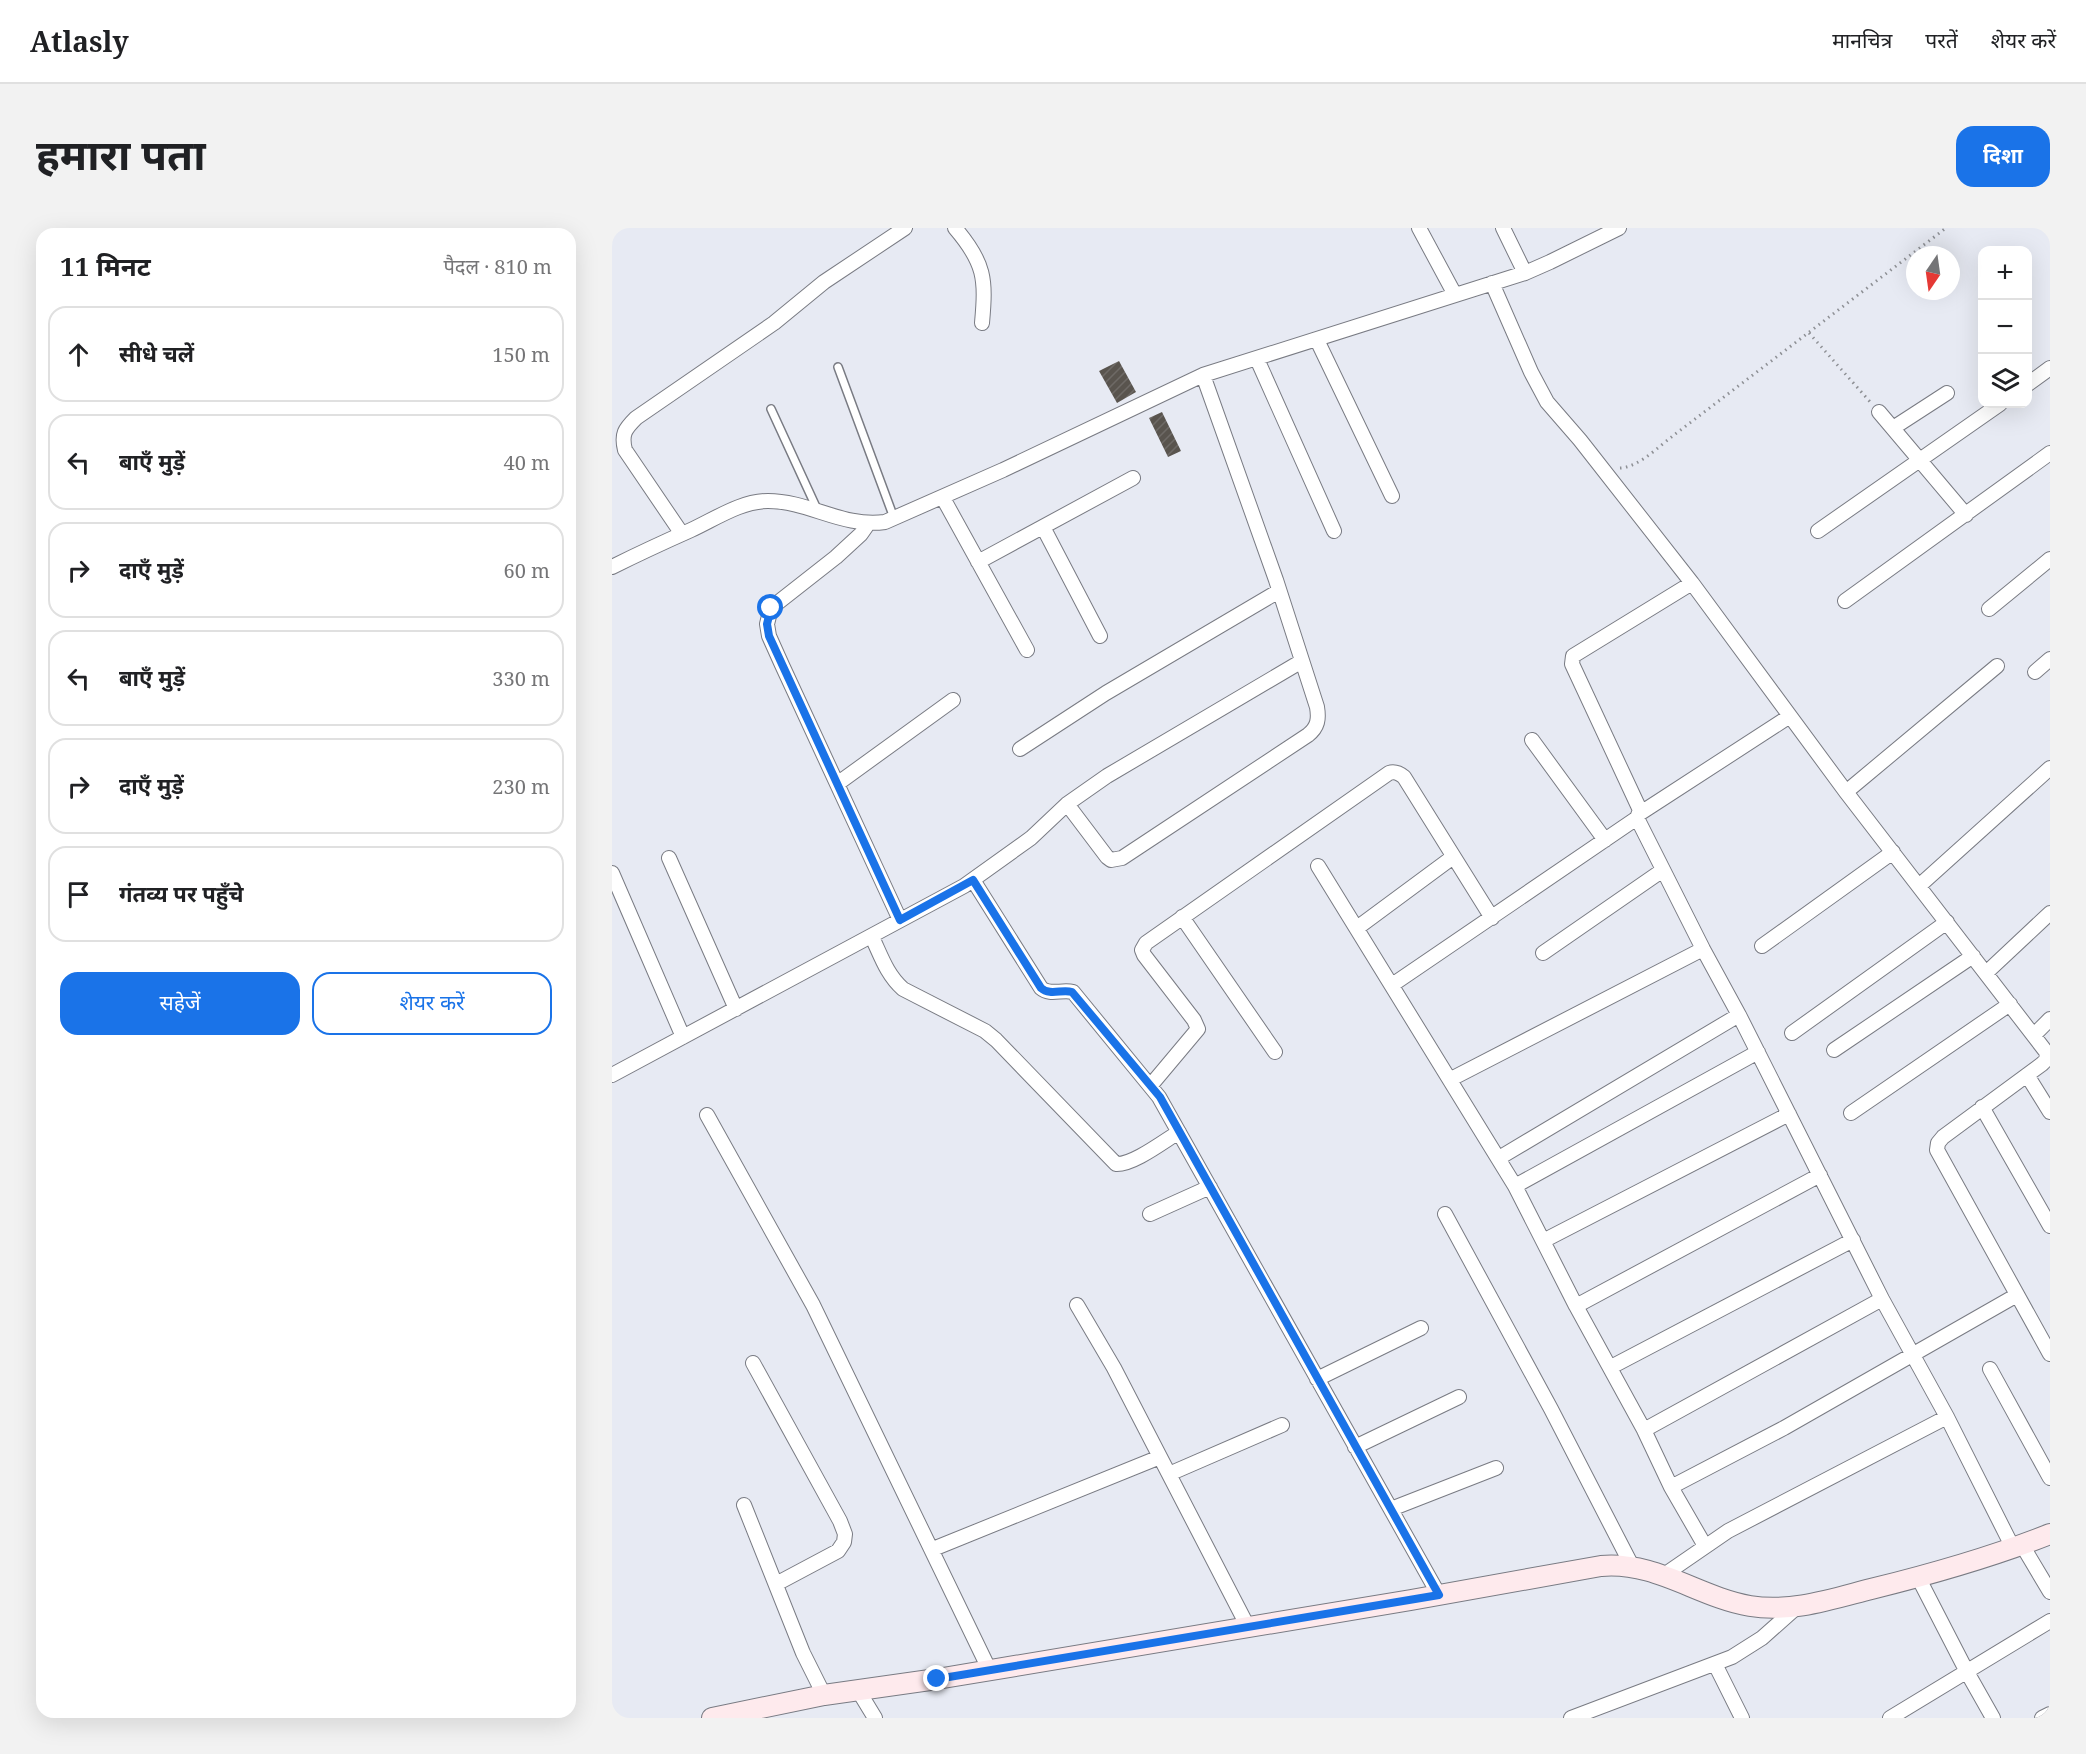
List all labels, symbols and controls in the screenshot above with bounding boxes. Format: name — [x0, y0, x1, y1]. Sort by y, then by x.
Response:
text: Atlasly — [30, 22, 129, 60]
text: मानचित्र — [1832, 26, 1892, 54]
text: परतें — [1925, 26, 1958, 54]
text: शेयर करें — [1991, 26, 2056, 54]
text: हमारा पता — [36, 125, 206, 182]
button: दिशा — [1956, 126, 2050, 187]
north arrow — [1906, 246, 1960, 300]
map controls — [1978, 246, 2032, 408]
button: + — [1978, 246, 2032, 300]
text: 11 मिनट — [60, 248, 151, 284]
text: पैदल · 810 m — [443, 253, 552, 280]
button: − — [1978, 300, 2032, 354]
icon: ahead — [62, 338, 95, 371]
text: सीधे चलें — [119, 338, 194, 368]
text: 150 m — [492, 341, 550, 368]
button: layers — [1978, 354, 2032, 408]
icon: left — [62, 446, 95, 479]
text: बाएँ मुड़ें — [119, 446, 185, 476]
text: 40 m — [504, 449, 550, 476]
icon: right — [62, 554, 95, 587]
text: दाएँ मुड़ें — [119, 554, 184, 584]
text: 60 m — [504, 557, 550, 584]
route start — [757, 594, 783, 620]
icon: left — [62, 662, 95, 695]
text: बाएँ मुड़ें — [119, 662, 185, 692]
text: 330 m — [492, 665, 550, 692]
icon: right — [62, 770, 95, 803]
text: दाएँ मुड़ें — [119, 770, 184, 800]
text: 230 m — [492, 773, 550, 800]
icon: arrive — [62, 878, 95, 911]
text: गंतव्य पर पहुँचे — [119, 878, 244, 908]
button: सहेजें — [60, 972, 300, 1035]
button: शेयर करें — [312, 972, 552, 1035]
route end — [923, 1665, 949, 1691]

